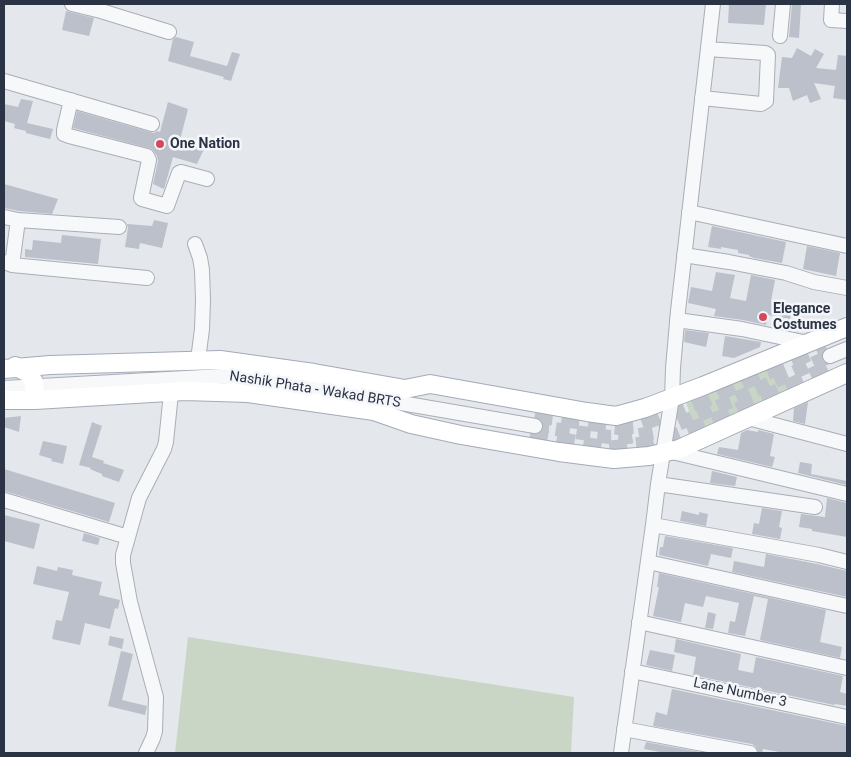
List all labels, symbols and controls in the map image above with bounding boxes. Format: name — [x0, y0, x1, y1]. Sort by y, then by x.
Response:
place label: One Nation — [170, 136, 240, 152]
marker: One Nation — [154, 138, 166, 150]
place label: Elegance Costumes — [773, 301, 837, 334]
marker: Elegance Costumes — [757, 311, 769, 323]
street label: Nashik Phata - Wakad BRTS — [228, 368, 402, 412]
street label: Lane Number 3 — [692, 675, 788, 711]

